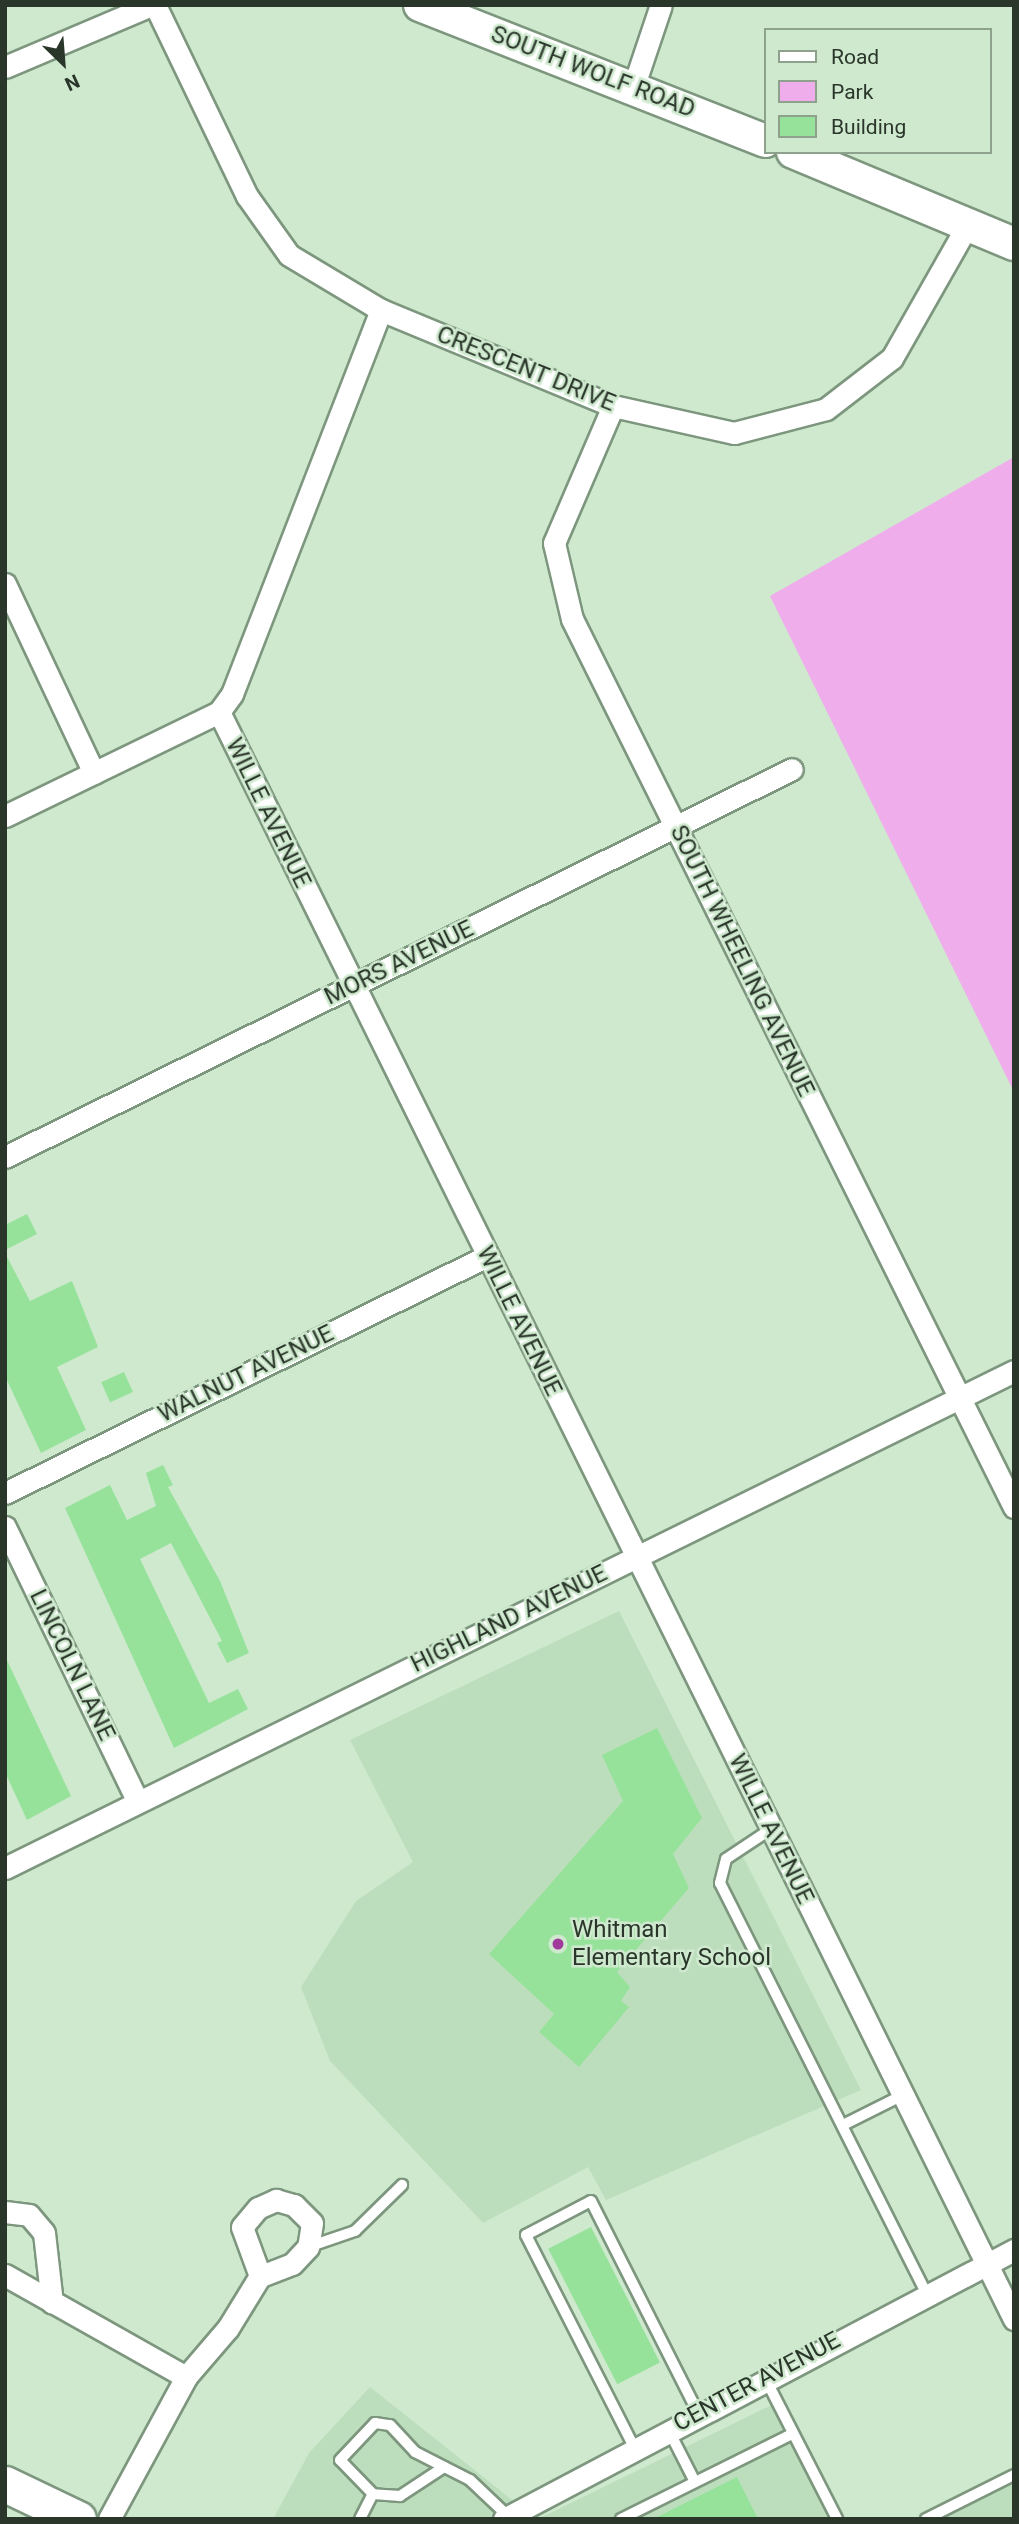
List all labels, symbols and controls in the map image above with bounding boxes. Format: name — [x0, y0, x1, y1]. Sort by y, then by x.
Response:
street label: SOUTH WOLF ROAD — [487, 20, 699, 124]
north arrow — [28, 28, 98, 98]
legend — [764, 28, 991, 154]
text: Road — [831, 45, 879, 69]
text: N — [61, 69, 83, 96]
text: Park — [831, 80, 873, 104]
text: Building — [831, 115, 906, 139]
street label: CRESCENT DRIVE — [432, 320, 620, 418]
street label: WILLE AVENUE — [219, 733, 317, 893]
street label: SOUTH WHEELING AVENUE — [664, 821, 820, 1101]
street label: MORS AVENUE — [320, 914, 478, 1012]
street label: WILLE AVENUE — [470, 1241, 568, 1401]
street label: WALNUT AVENUE — [153, 1319, 339, 1429]
street label: HIGHLAND AVENUE — [406, 1559, 612, 1679]
street label: LINCOLN LANE — [23, 1585, 121, 1745]
street label: WILLE AVENUE — [722, 1749, 820, 1909]
place label: Whitman Elementary School — [572, 1916, 771, 1972]
marker: Whitman Elementary School — [550, 1936, 566, 1952]
street label: CENTER AVENUE — [669, 2326, 845, 2438]

